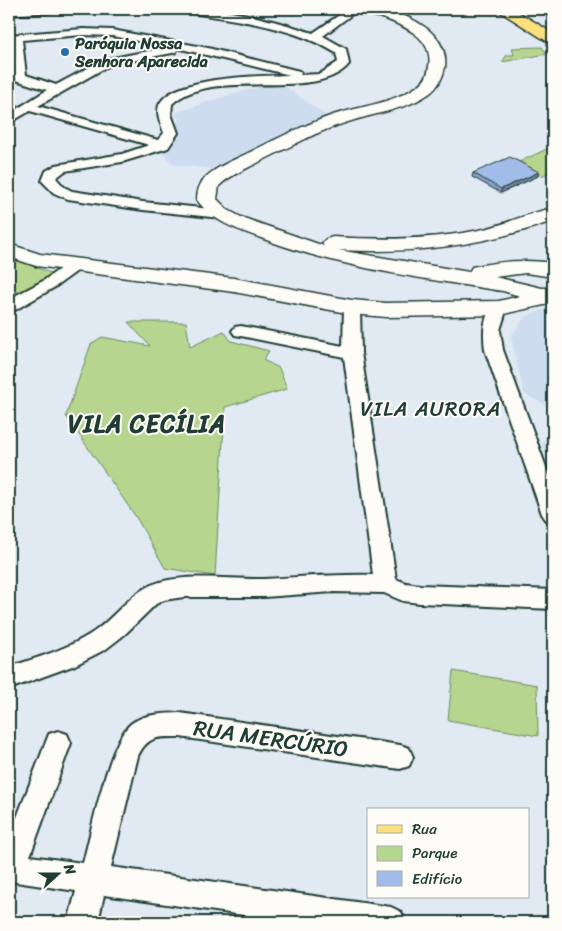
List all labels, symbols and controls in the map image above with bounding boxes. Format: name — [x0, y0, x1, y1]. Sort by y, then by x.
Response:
place label: Paróquia Nossa Senhora Aparecida — [74, 29, 208, 76]
marker: Paróquia Nossa Senhora Aparecida — [59, 46, 71, 58]
district label: VILA AURORA — [360, 390, 502, 428]
district label: VILA CECÍLIA — [68, 403, 226, 445]
street label: RUA MERCÚRIO — [191, 708, 351, 769]
legend — [367, 808, 530, 898]
text: Rua — [412, 816, 437, 842]
text: Parque — [412, 840, 457, 866]
north arrow — [32, 848, 82, 898]
text: N — [56, 860, 83, 879]
text: Edifício — [412, 866, 463, 892]

